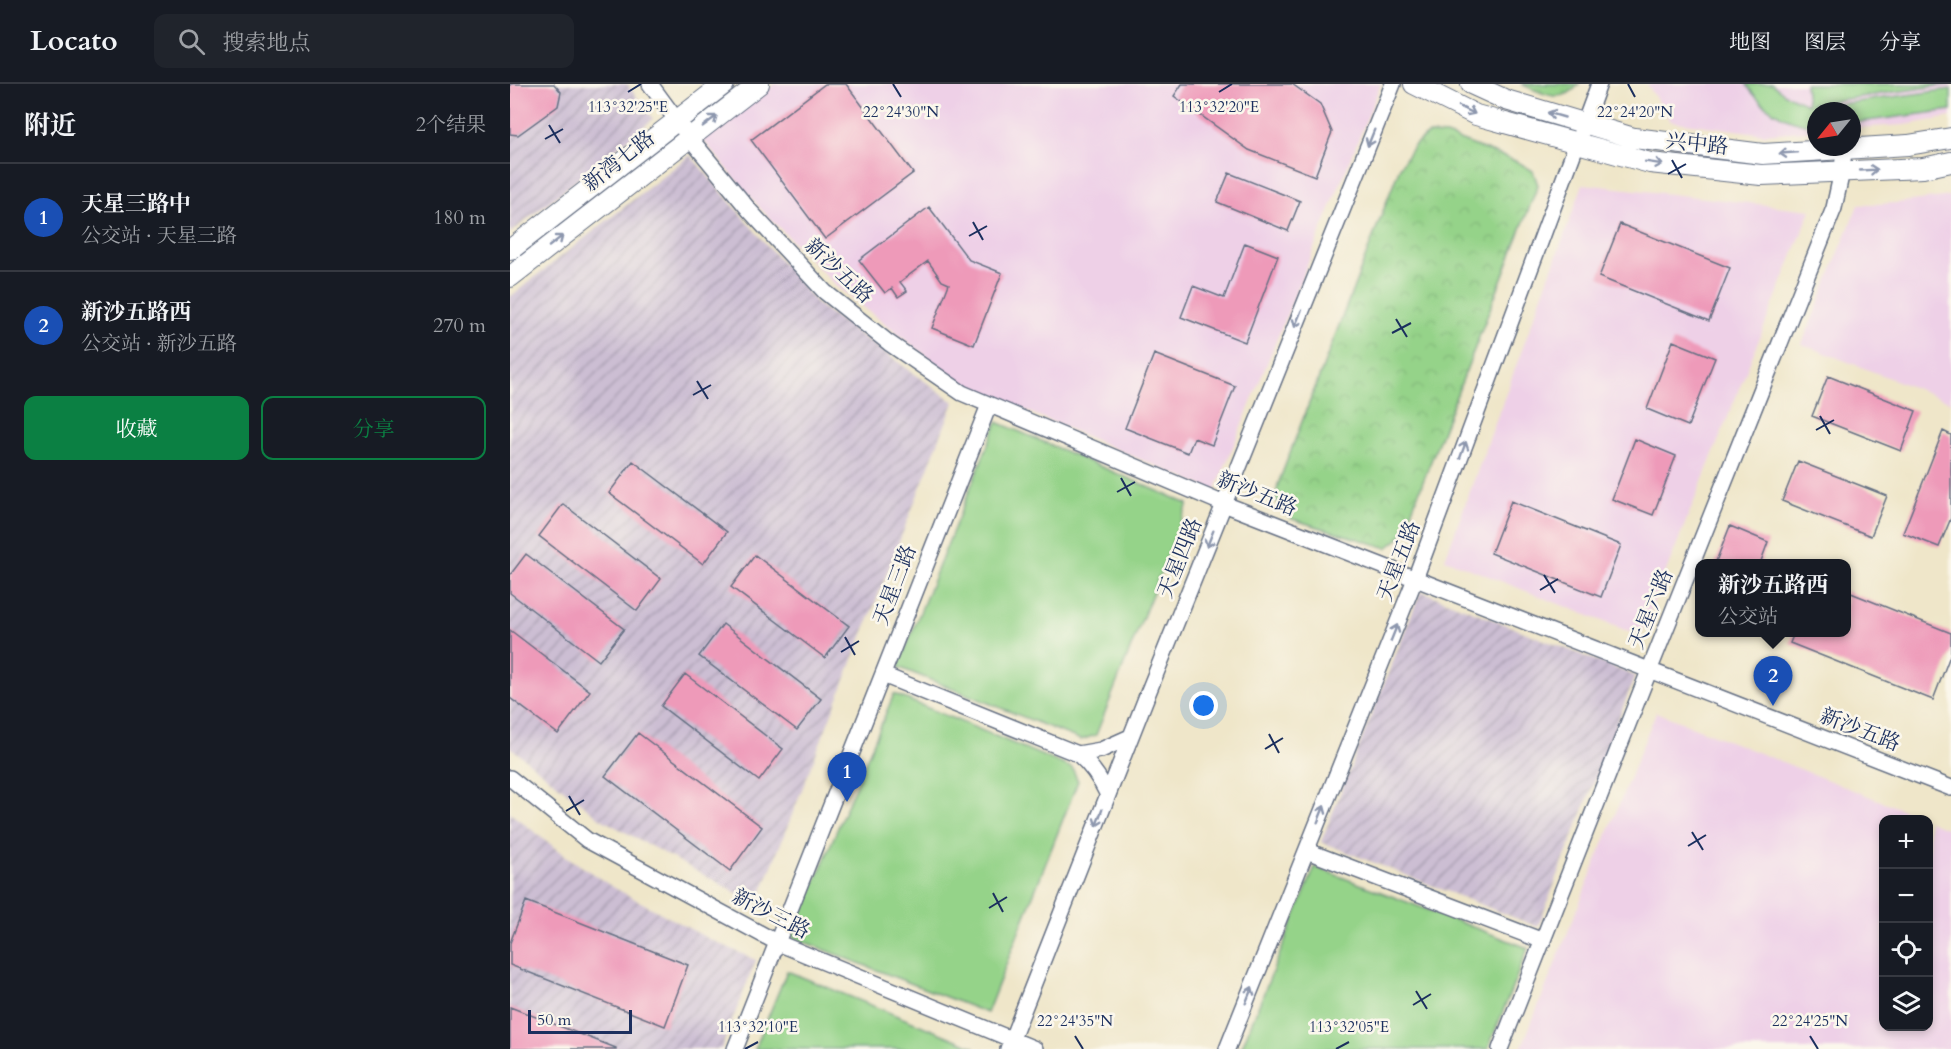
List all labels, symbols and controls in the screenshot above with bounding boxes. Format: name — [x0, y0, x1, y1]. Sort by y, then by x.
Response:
search box — [154, 14, 574, 68]
text: Locato — [30, 22, 118, 60]
icon: search — [175, 25, 208, 58]
text: 搜索地点 — [223, 28, 311, 58]
text: 地图 — [1729, 28, 1771, 57]
text: 图层 — [1804, 28, 1846, 57]
text: 分享 — [1879, 28, 1921, 57]
text: 113°32'25"E — [588, 97, 668, 117]
text: 113°32'20"E — [1179, 97, 1259, 117]
text: 22°24'30"N — [863, 102, 939, 122]
text: 22°24'20"N — [1597, 102, 1673, 122]
north arrow — [1807, 102, 1861, 156]
one-way arrow — [1457, 104, 1475, 116]
text: 附近 — [24, 108, 76, 143]
one-way arrow — [1547, 109, 1566, 120]
text: 2个结果 — [416, 111, 486, 138]
one-way arrow — [702, 115, 718, 128]
street label: 新湾七路 — [577, 124, 661, 198]
street label: 兴中路 — [1664, 126, 1730, 162]
one-way arrow — [1365, 129, 1376, 147]
one-way arrow — [1779, 147, 1799, 158]
one-way arrow — [1644, 157, 1663, 168]
one-way arrow — [1859, 165, 1879, 176]
text: 天星三路中 — [81, 189, 191, 219]
text: 1 — [38, 204, 49, 231]
text: 180 m — [433, 204, 486, 231]
text: 公交站 · 天星三路 — [81, 222, 237, 249]
street label: 新沙五路 — [798, 232, 880, 310]
one-way arrow — [548, 234, 564, 247]
text: 新沙五路西 — [81, 297, 191, 327]
one-way arrow — [1292, 309, 1303, 328]
text: 2 — [38, 312, 49, 339]
text: 270 m — [433, 312, 486, 339]
text: 公交站 · 新沙五路 — [81, 330, 237, 357]
button: 收藏 — [24, 396, 249, 460]
button: 分享 — [261, 396, 486, 460]
one-way arrow — [1458, 441, 1469, 460]
street label: 新沙五路 — [1213, 465, 1301, 523]
street label: 天星四路 — [1151, 514, 1209, 602]
street label: 天星五路 — [1370, 517, 1428, 605]
one-way arrow — [1204, 529, 1215, 548]
street label: 天星三路 — [866, 541, 924, 629]
popup — [1695, 559, 1851, 637]
street label: 天星六路 — [1622, 565, 1680, 653]
text: 新沙五路西 — [1718, 570, 1828, 600]
text: 公交站 — [1718, 603, 1778, 630]
one-way arrow — [1389, 624, 1400, 642]
pin: 2 — [1754, 656, 1792, 706]
your location — [1189, 691, 1218, 720]
street label: 新沙五路 — [1816, 701, 1904, 759]
pin: 1 — [828, 752, 866, 802]
one-way arrow — [1316, 805, 1327, 823]
one-way arrow — [1093, 808, 1104, 827]
map controls — [1879, 815, 1933, 1031]
button: + — [1879, 815, 1933, 869]
button: − — [1879, 869, 1933, 923]
street label: 新沙三路 — [727, 882, 815, 946]
button: locate — [1879, 923, 1933, 977]
button: layers — [1879, 977, 1933, 1031]
one-way arrow — [1244, 986, 1255, 1004]
scale bar — [528, 1007, 632, 1034]
text: 50 m — [537, 1009, 571, 1031]
text: 22°24'35"N — [1037, 1011, 1113, 1031]
text: 22°24'25"N — [1772, 1011, 1848, 1031]
text: 113°32'10"E — [718, 1017, 798, 1037]
text: 113°32'05"E — [1309, 1017, 1389, 1037]

